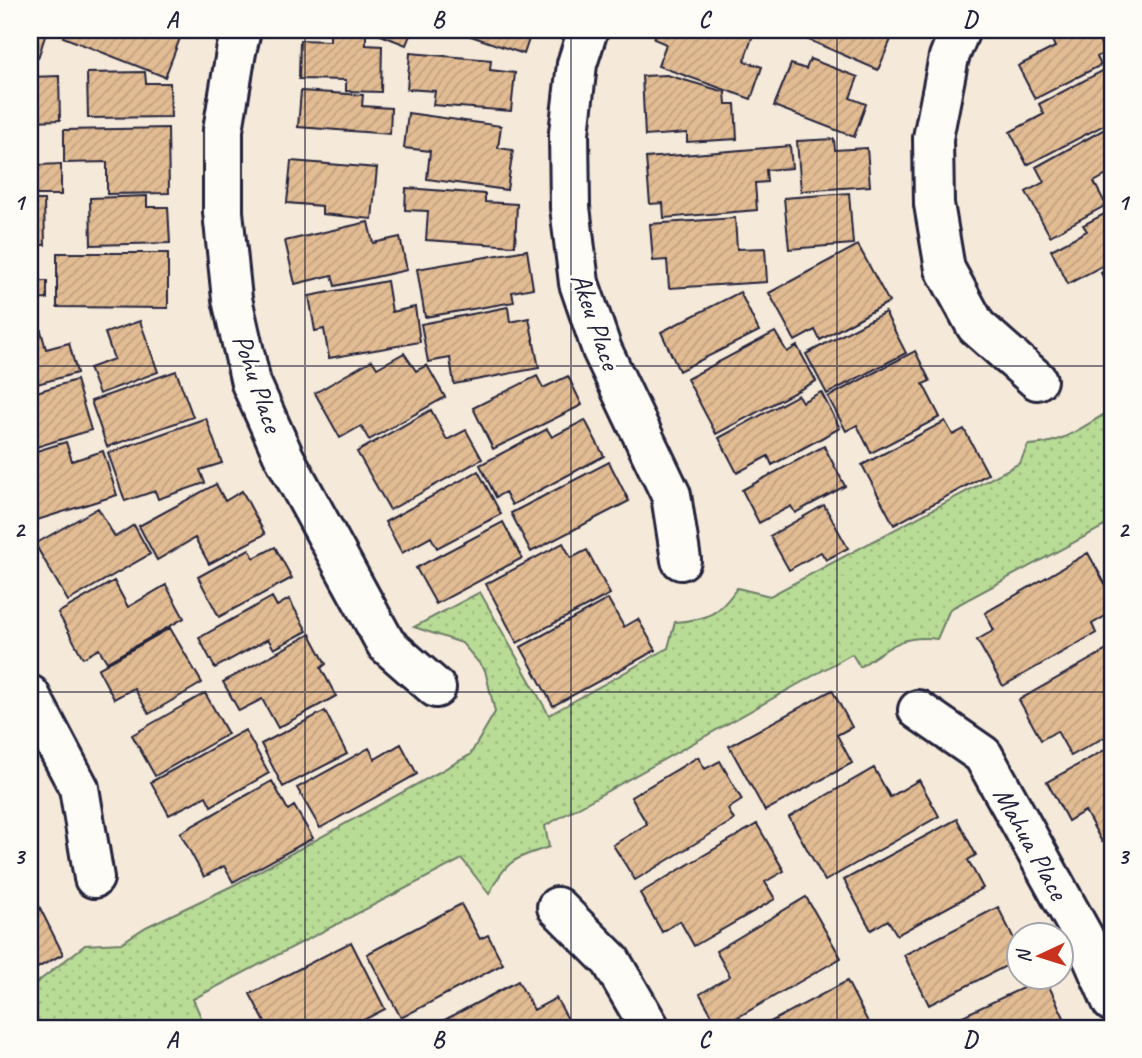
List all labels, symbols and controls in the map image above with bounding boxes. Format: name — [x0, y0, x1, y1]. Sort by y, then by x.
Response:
text: A — [166, 5, 180, 34]
text: B — [432, 5, 446, 34]
text: C — [699, 5, 713, 34]
text: D — [963, 5, 979, 34]
text: 1 — [14, 188, 27, 217]
text: 1 — [1118, 188, 1131, 217]
street label: Akeu Place — [563, 268, 629, 376]
street label: Pohu Place — [225, 329, 292, 438]
text: 2 — [14, 515, 27, 544]
text: 2 — [1118, 515, 1131, 544]
street label: Mahua Place — [986, 780, 1077, 907]
text: 3 — [14, 842, 27, 871]
text: 3 — [1118, 842, 1131, 871]
north arrow — [1006, 922, 1076, 992]
text: N — [1011, 947, 1036, 964]
text: A — [166, 1025, 180, 1054]
text: B — [432, 1025, 446, 1054]
text: C — [699, 1025, 713, 1054]
text: D — [963, 1025, 979, 1054]

